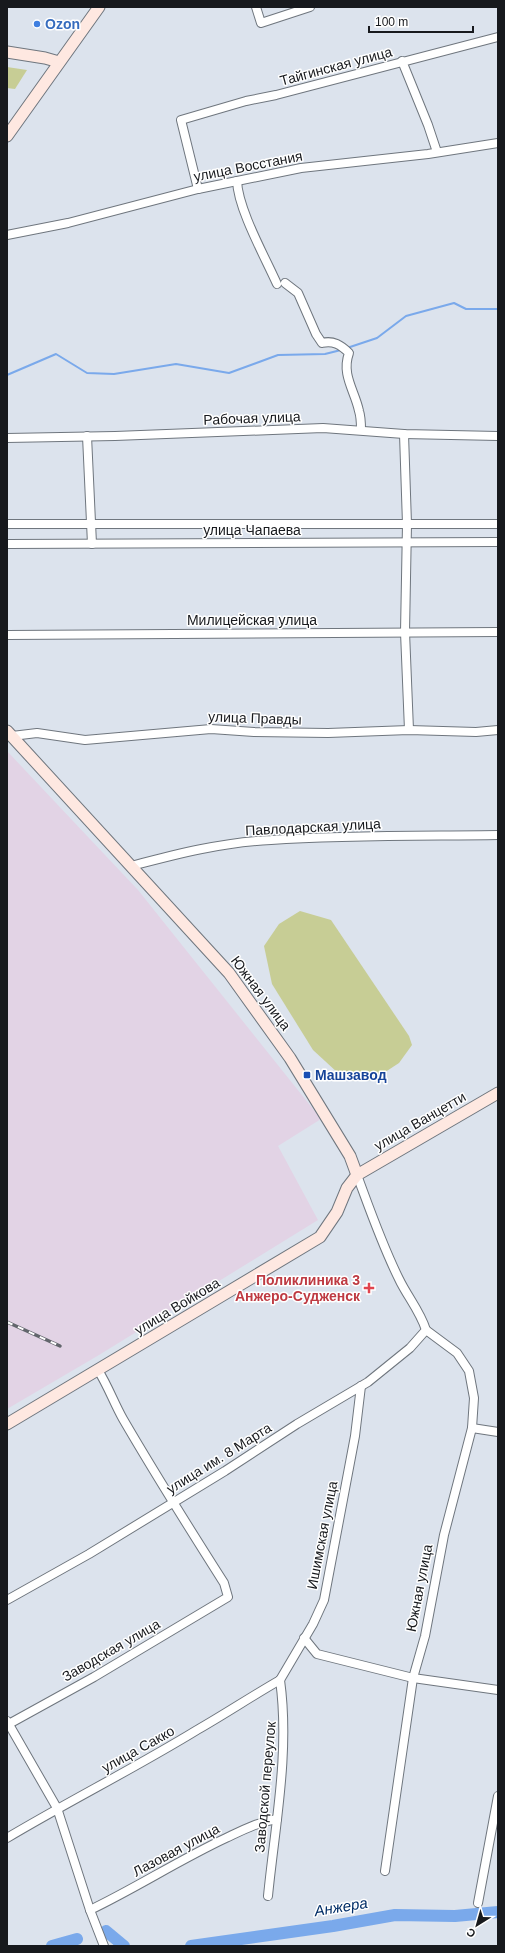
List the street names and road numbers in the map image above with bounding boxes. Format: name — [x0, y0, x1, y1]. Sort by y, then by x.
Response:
street label: Тайгинская улица — [278, 43, 394, 89]
street label: улица Восстания — [192, 148, 304, 184]
street label: Рабочая улица — [203, 408, 301, 428]
street label: улица Чапаева — [203, 522, 301, 538]
street label: Милицейская улица — [187, 612, 317, 628]
street label: улица Правды — [208, 708, 302, 728]
street label: Павлодарская улица — [245, 815, 381, 839]
street label: Южная улица — [228, 953, 294, 1034]
street label: улица Ванцетти — [371, 1088, 469, 1154]
street label: улица Войкова — [132, 1274, 223, 1338]
street label: улица им. 8 Марта — [164, 1419, 274, 1497]
street label: Ишимская улица — [304, 1479, 340, 1590]
street label: Южная улица — [403, 1543, 435, 1633]
street label: Заводская улица — [59, 1615, 163, 1685]
street label: Заводской переулок — [251, 1720, 279, 1853]
street label: улица Сакко — [99, 1722, 177, 1776]
street label: Лазовая улица — [130, 1820, 222, 1880]

